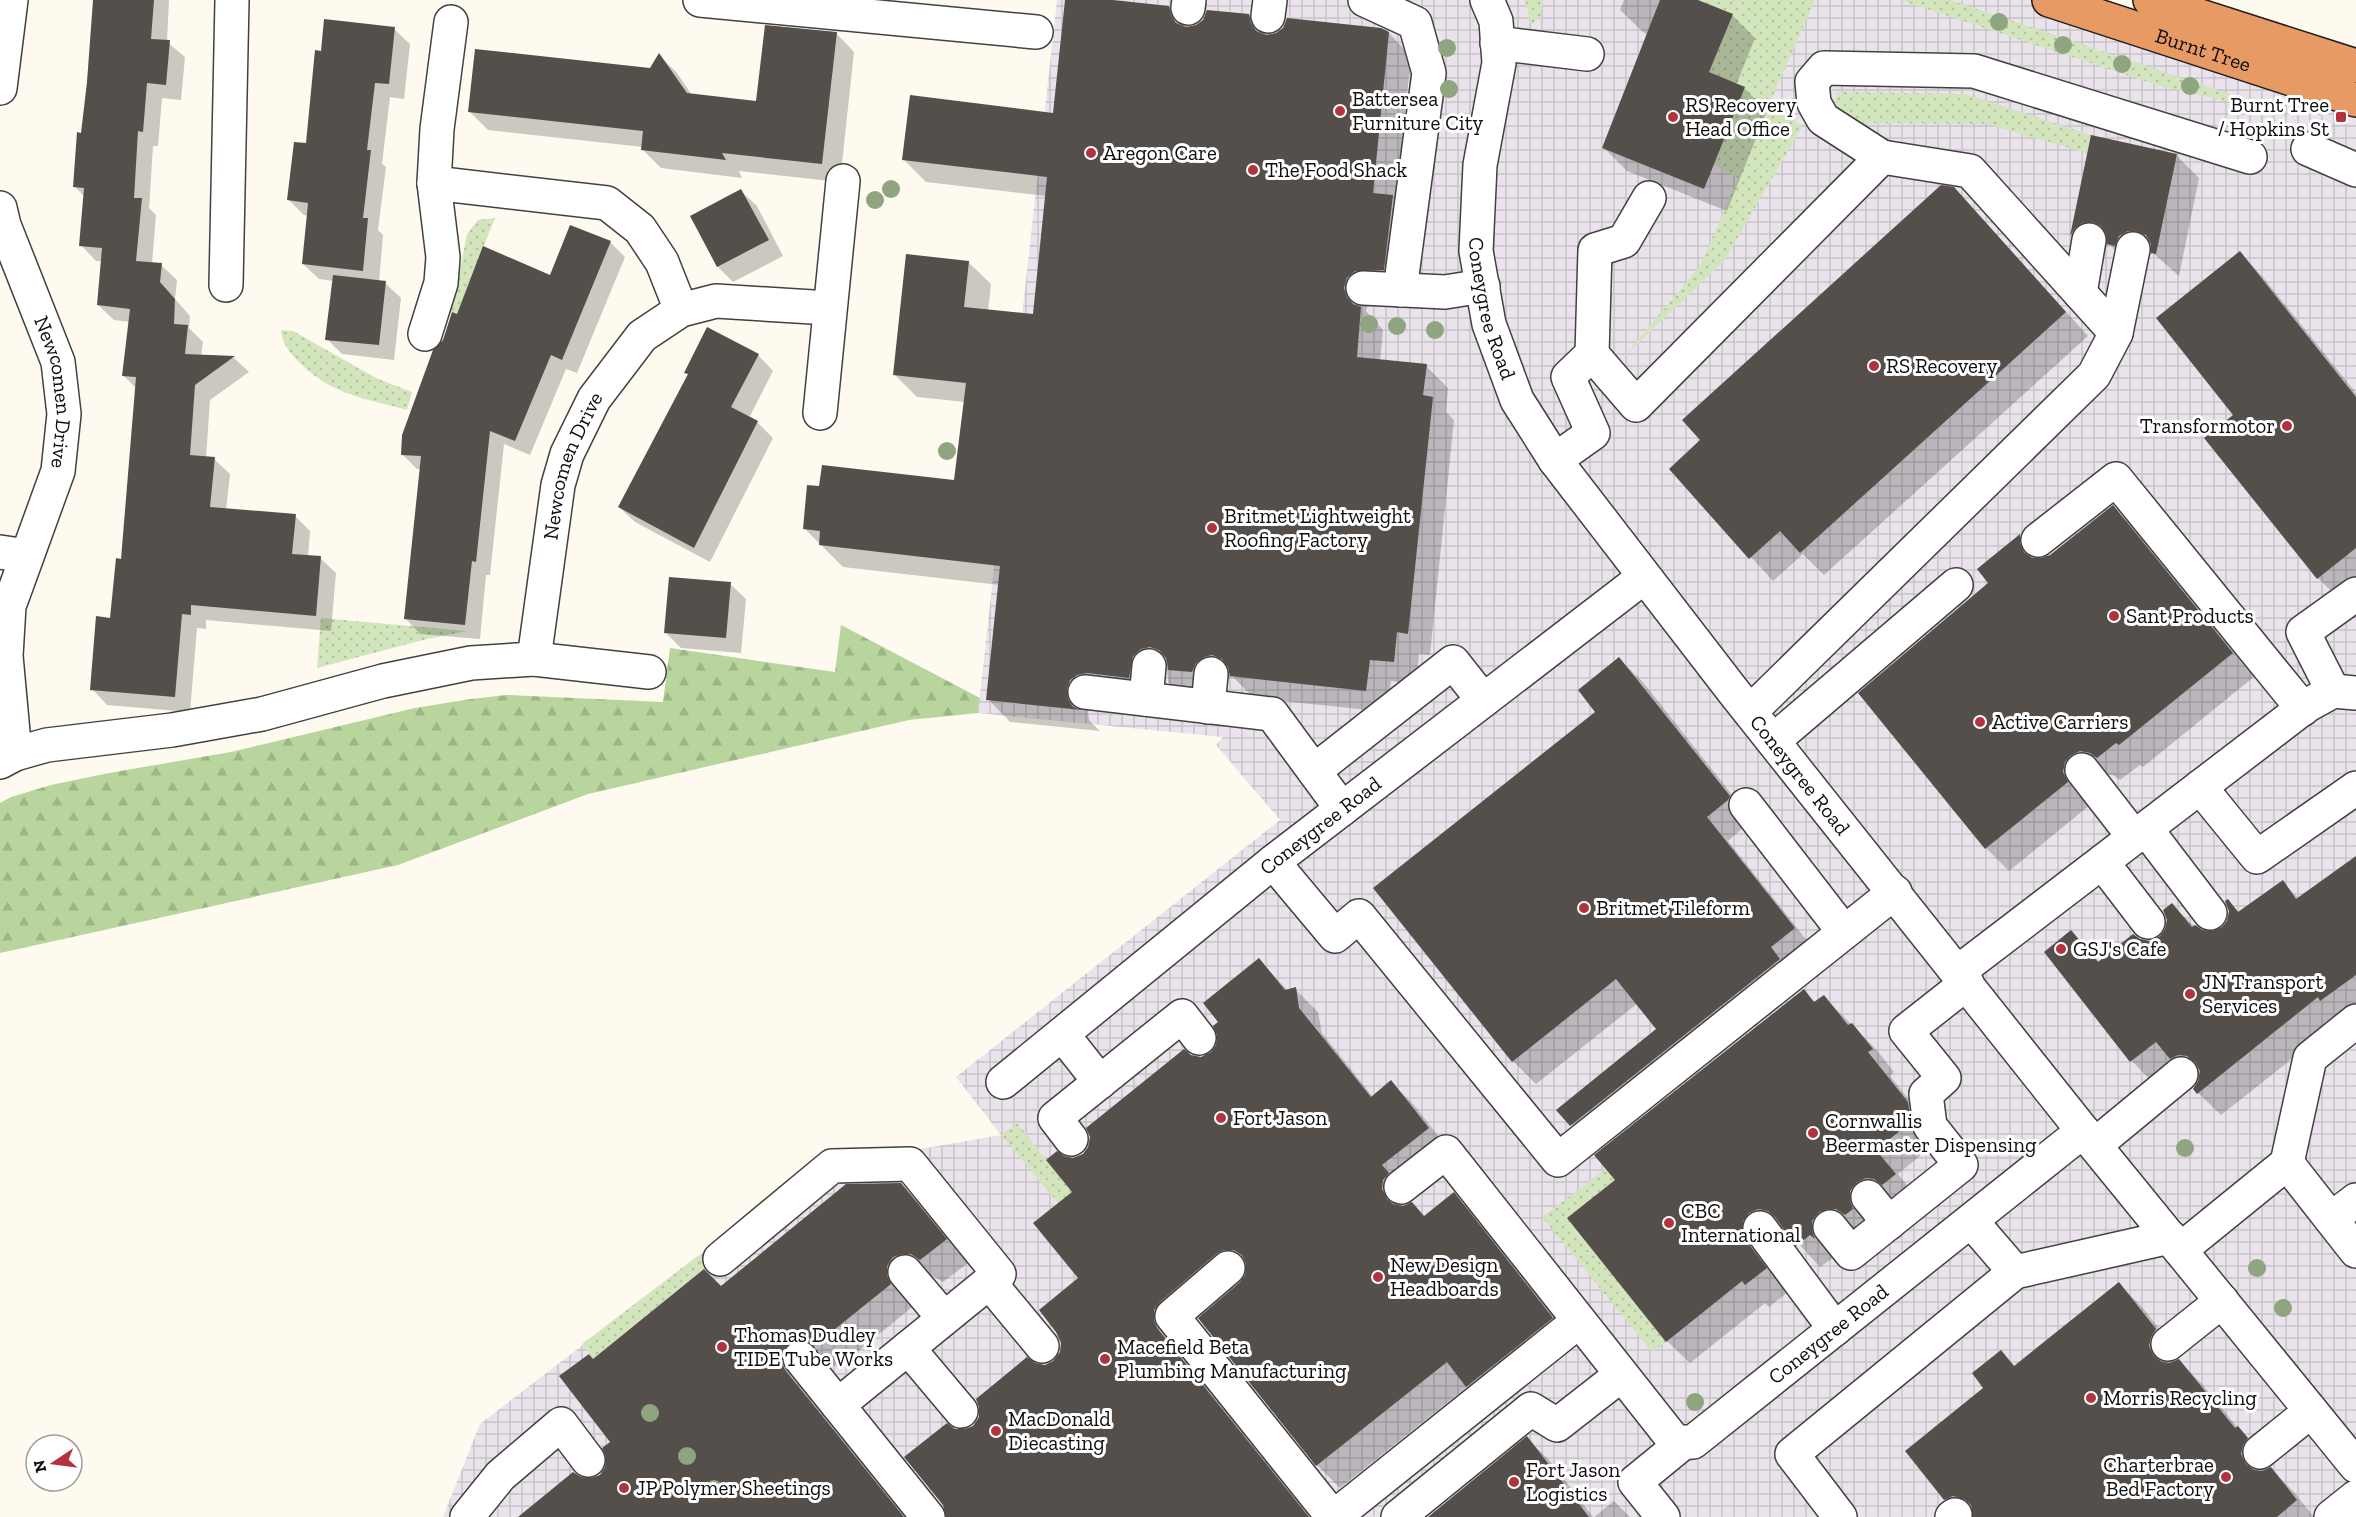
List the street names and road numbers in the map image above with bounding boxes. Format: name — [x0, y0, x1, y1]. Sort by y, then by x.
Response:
street label: Burnt Tree — [2152, 23, 2254, 77]
street label: Coneygree Road — [1464, 236, 1522, 383]
street label: Newcomen Drive — [29, 312, 77, 470]
street label: Newcomen Drive — [538, 386, 608, 541]
street label: Coneygree Road — [1745, 710, 1856, 840]
street label: Coneygree Road — [1254, 770, 1386, 880]
street label: Coneygree Road — [1763, 1278, 1893, 1389]

